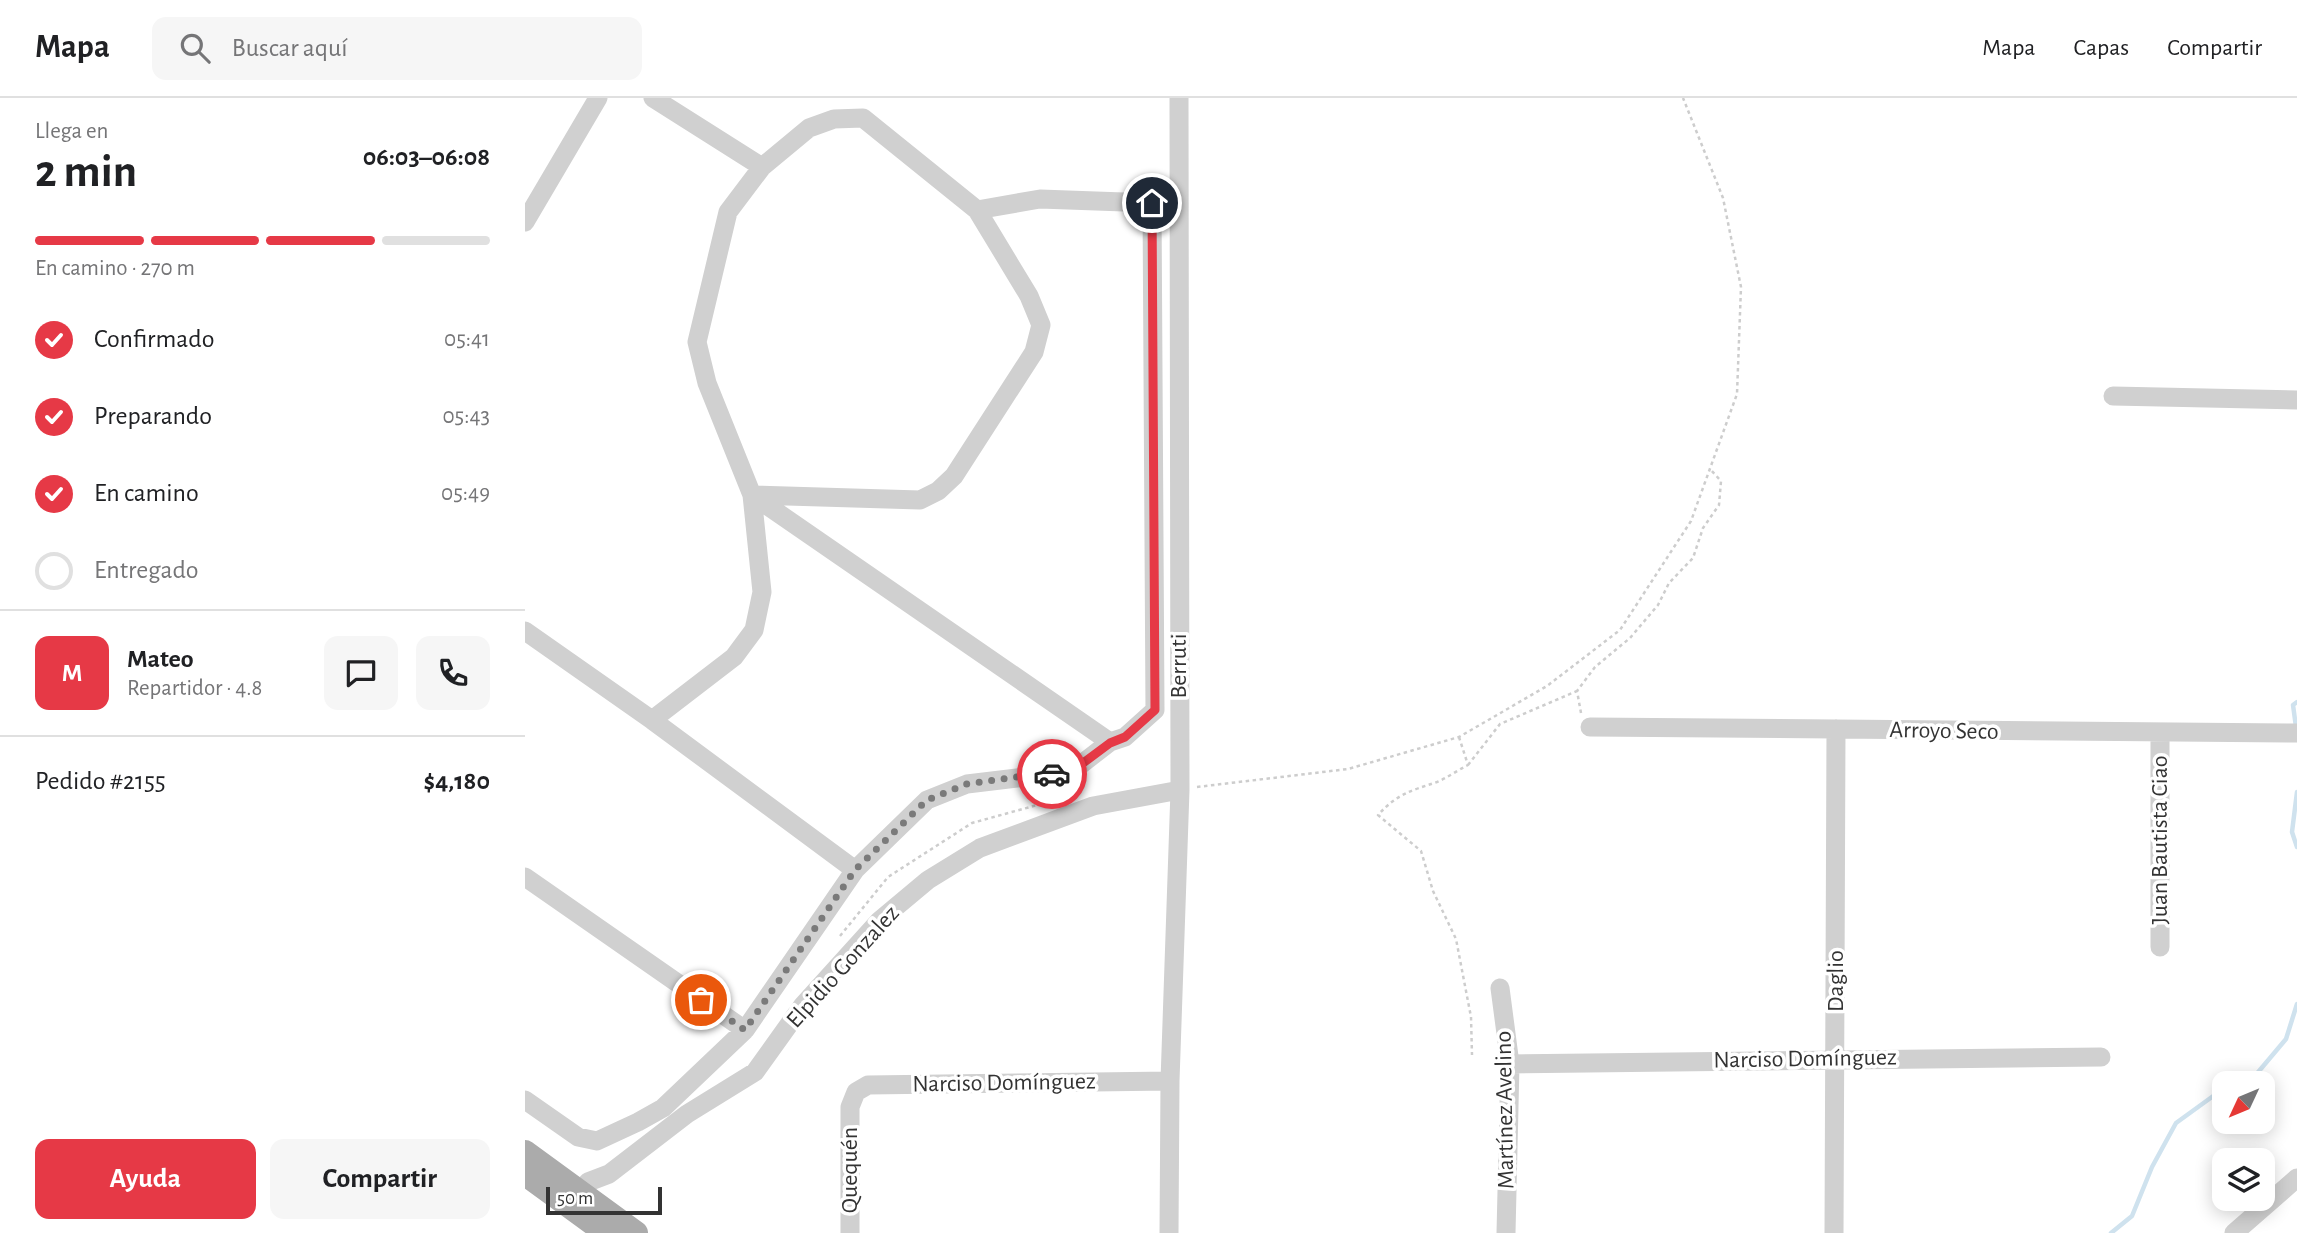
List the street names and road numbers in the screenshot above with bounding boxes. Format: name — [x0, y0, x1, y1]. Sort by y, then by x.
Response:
street label: Berruti — [1167, 634, 1191, 698]
street label: Arroyo Seco — [1889, 718, 1999, 744]
street label: Juan Bautista Ciao — [2148, 755, 2172, 925]
street label: Elpidio Gonzalez — [782, 901, 904, 1033]
street label: Daglio — [1824, 950, 1848, 1012]
street label: Martínez Avelino — [1492, 1031, 1518, 1189]
street label: Narciso Domínguez — [1713, 1045, 1897, 1073]
street label: Narciso Domínguez — [912, 1069, 1096, 1097]
street label: Quequén — [838, 1127, 862, 1213]

